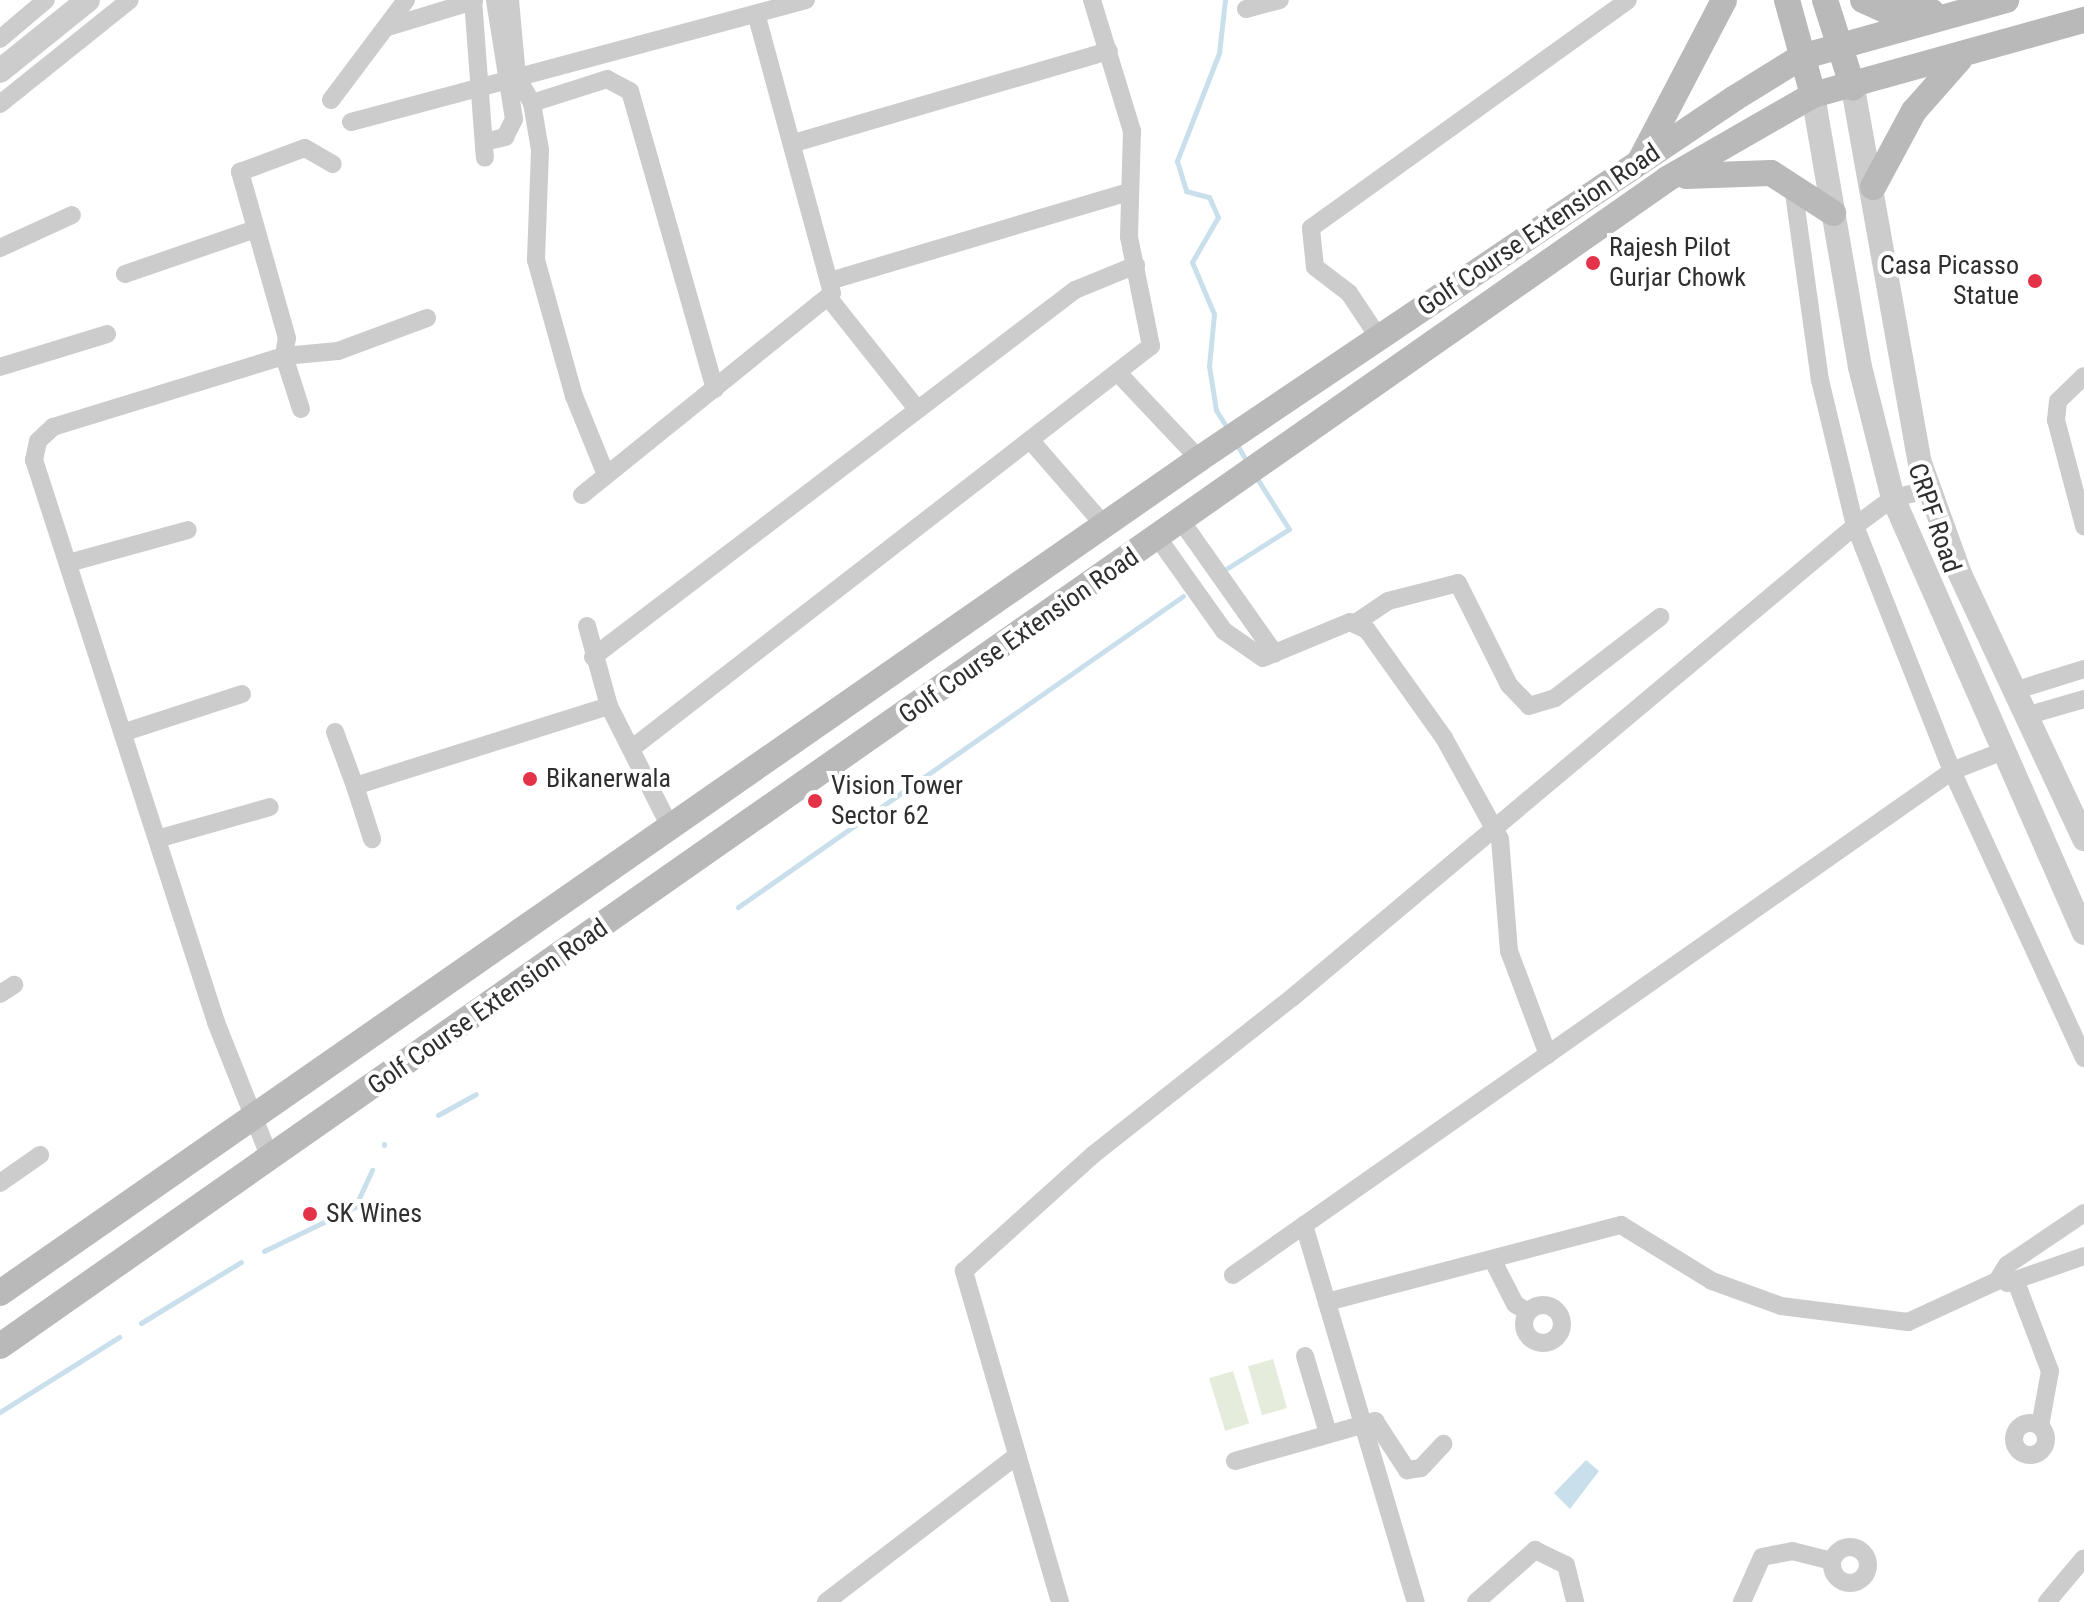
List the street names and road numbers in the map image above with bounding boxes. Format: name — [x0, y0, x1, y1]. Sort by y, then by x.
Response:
street label: Golf Course Extension Road — [1412, 137, 1666, 323]
street label: CRPF Road — [1901, 459, 1967, 577]
street label: Golf Course Extension Road — [893, 541, 1145, 731]
street label: Golf Course Extension Road — [362, 912, 614, 1102]

